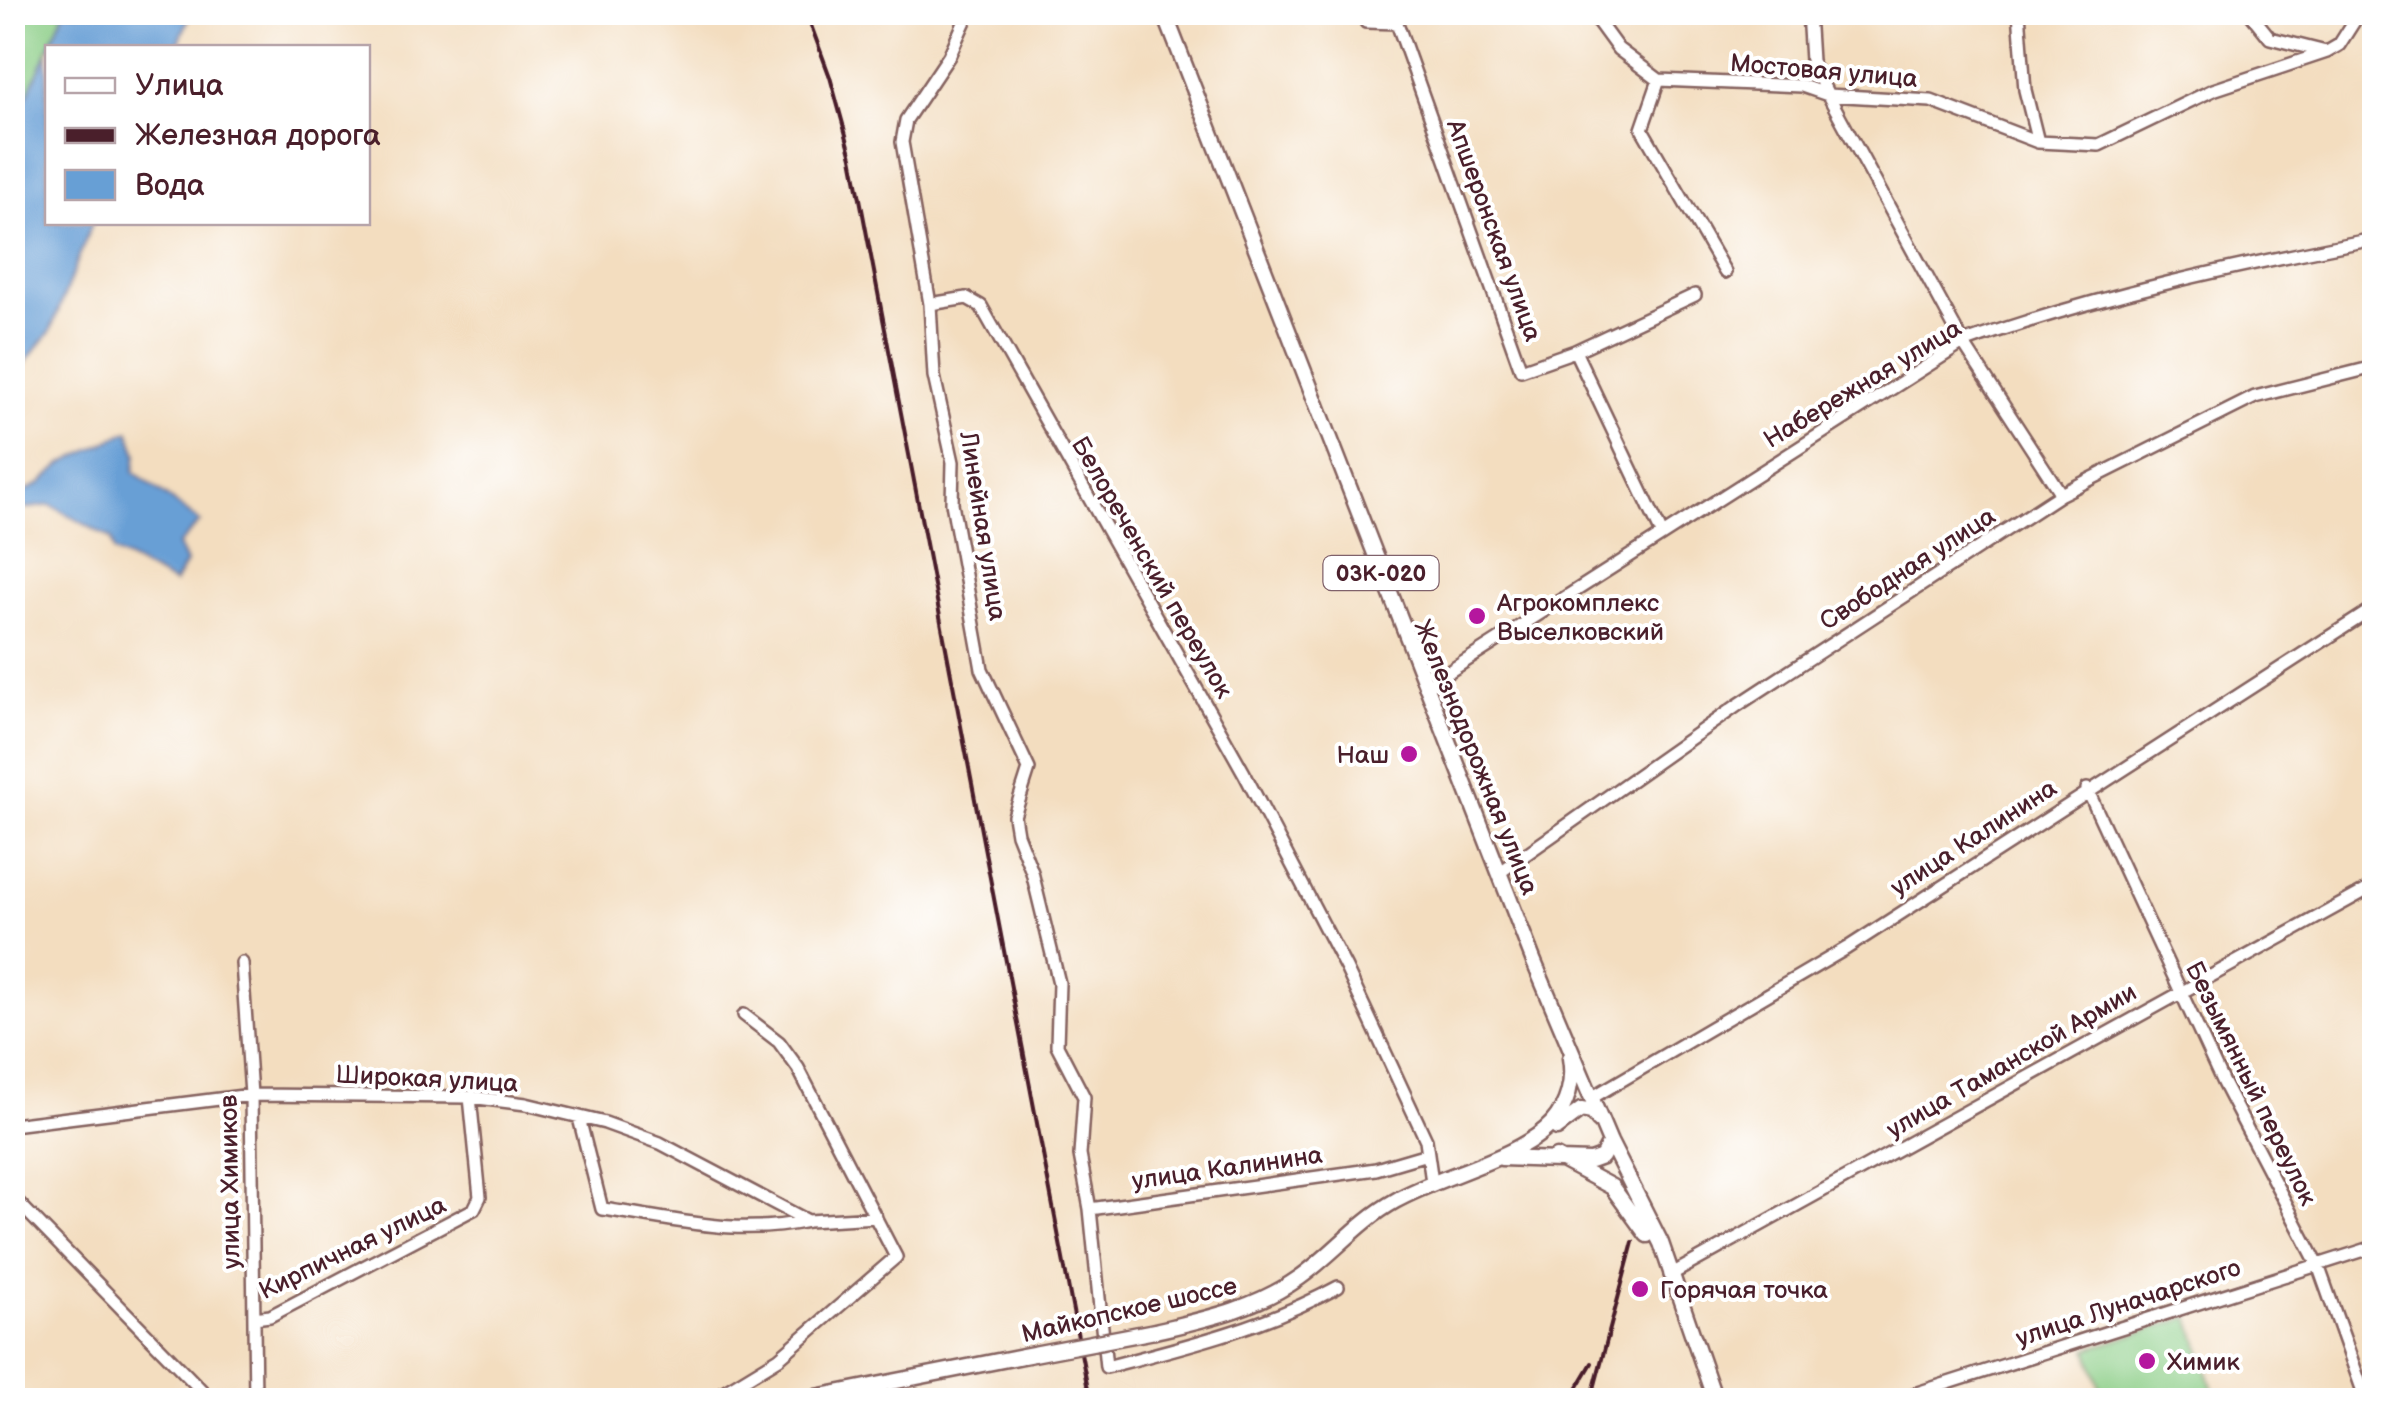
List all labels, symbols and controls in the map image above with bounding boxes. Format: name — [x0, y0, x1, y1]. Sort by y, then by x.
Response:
legend — [45, 45, 370, 225]
street label: Мостовая улица — [1729, 48, 1919, 95]
text: Улица — [135, 68, 224, 104]
street label: Апшеронская улица — [1439, 114, 1548, 346]
text: Железная дорога — [135, 118, 381, 154]
text: Вода — [135, 168, 205, 204]
street label: Набережная улица — [1758, 313, 1967, 456]
street label: Линейная улица — [952, 429, 1013, 623]
street label: Белореченский переулок — [1064, 432, 1240, 705]
street label: Свободная улица — [1814, 501, 2002, 638]
road number: 03К-020 — [1324, 556, 1438, 590]
place label: Агрокомплекс Выселковский — [1496, 588, 1664, 648]
marker: Агрокомплекс Выселковский — [1466, 605, 1488, 627]
street label: Железнодорожная улица — [1406, 616, 1545, 900]
place label: Наш — [1336, 740, 1389, 771]
marker: Наш — [1398, 743, 1420, 765]
street label: улица Калинина — [1885, 773, 2063, 904]
street label: Безымянный переулок — [2178, 957, 2323, 1211]
street label: улица Таманской Армии — [1881, 977, 2142, 1146]
street label: Широкая улица — [335, 1059, 519, 1100]
street label: улица Химиков — [213, 1094, 248, 1269]
street label: улица Калинина — [1130, 1140, 1325, 1197]
street label: Кирпичная улица — [254, 1190, 451, 1307]
street label: улица Луначарского — [2012, 1252, 2245, 1354]
street label: Майкопское шоссе — [1019, 1271, 1240, 1350]
place label: Горячая точка — [1660, 1275, 1828, 1306]
marker: Горячая точка — [1629, 1278, 1651, 1300]
place label: Химик — [2167, 1347, 2241, 1378]
marker: Химик — [2136, 1350, 2158, 1372]

